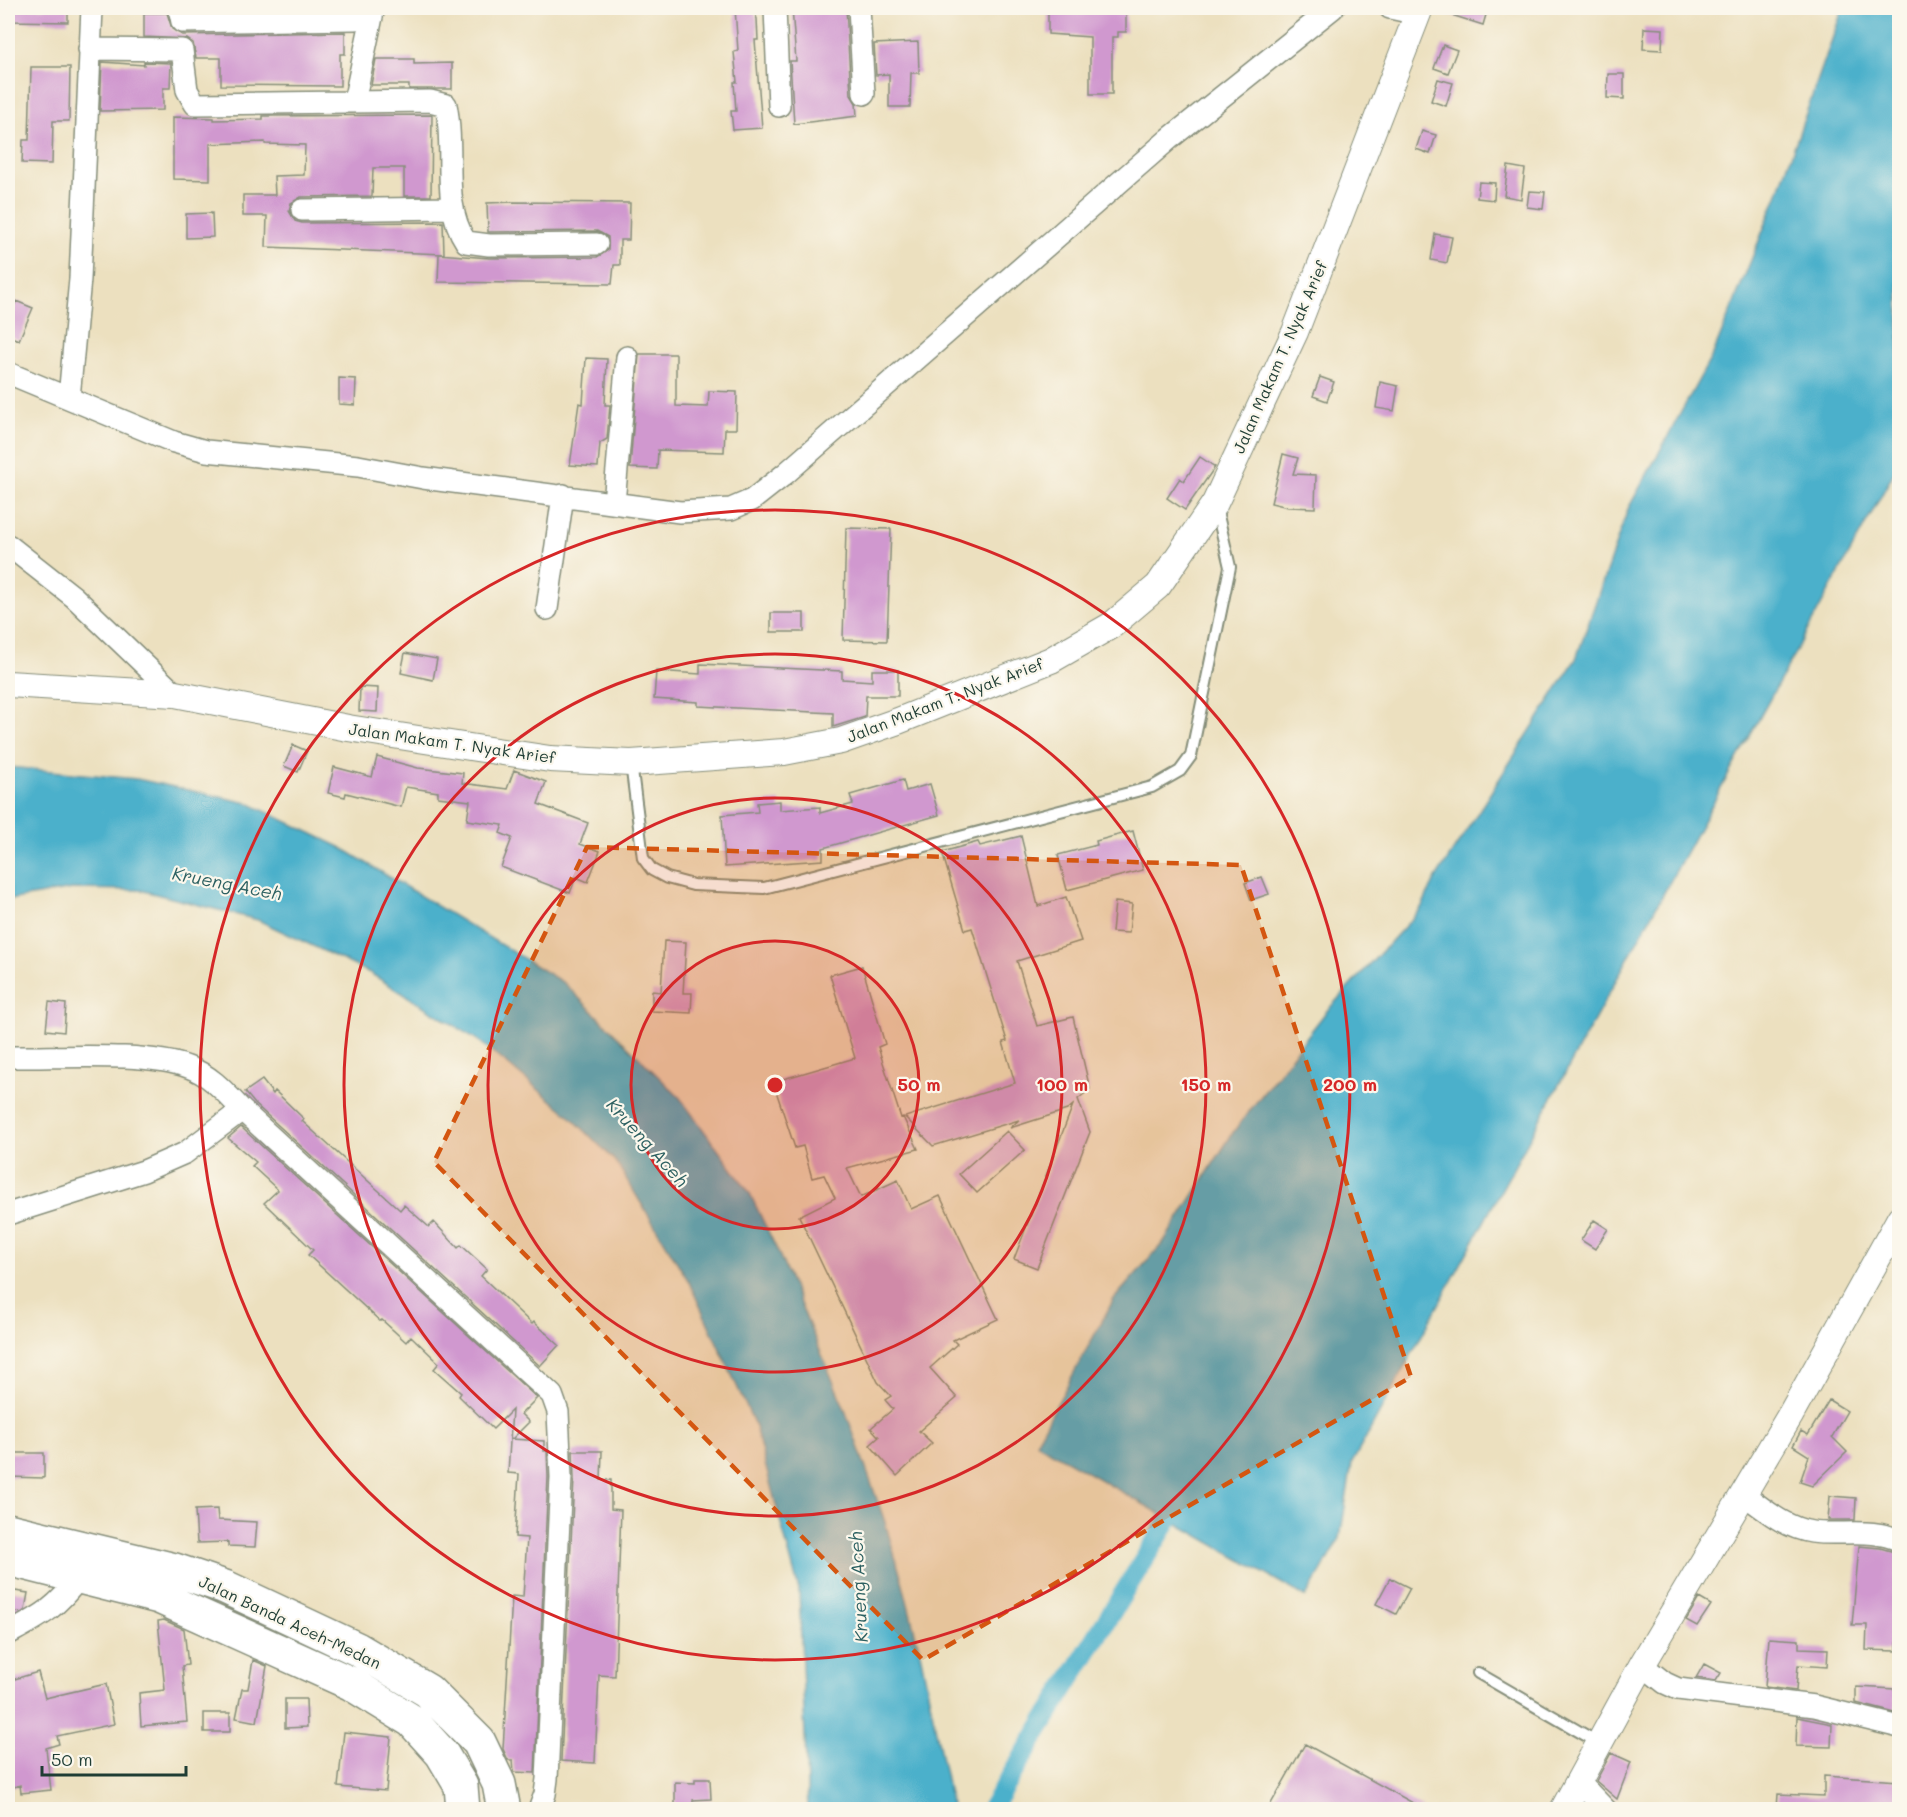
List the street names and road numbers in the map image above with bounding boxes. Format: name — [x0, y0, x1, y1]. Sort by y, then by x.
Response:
street label: Jalan Makam T. Nyak Arief — [1228, 257, 1332, 456]
street label: Jalan Makam T. Nyak Arief — [844, 652, 1047, 747]
street label: Jalan Makam T. Nyak Arief — [347, 718, 557, 768]
street label: Jalan Banda Aceh-Medan — [196, 1570, 385, 1673]

